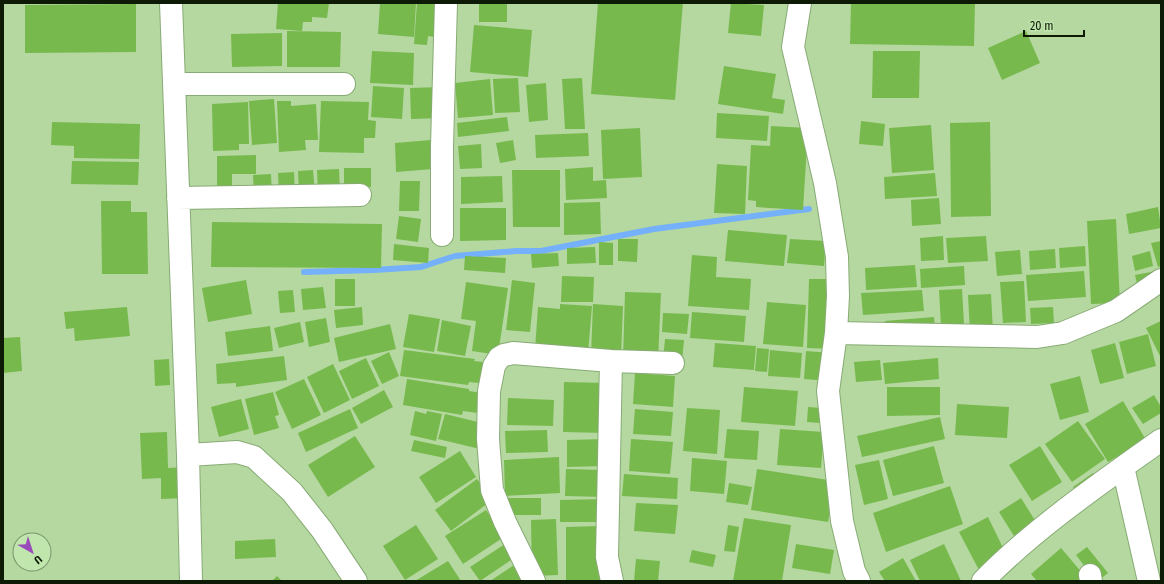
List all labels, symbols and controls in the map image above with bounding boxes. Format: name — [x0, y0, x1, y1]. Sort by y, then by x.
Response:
scale bar — [1024, 12, 1084, 38]
text: 20 m — [1030, 19, 1054, 33]
north arrow — [12, 532, 52, 572]
text: U — [31, 552, 45, 566]

